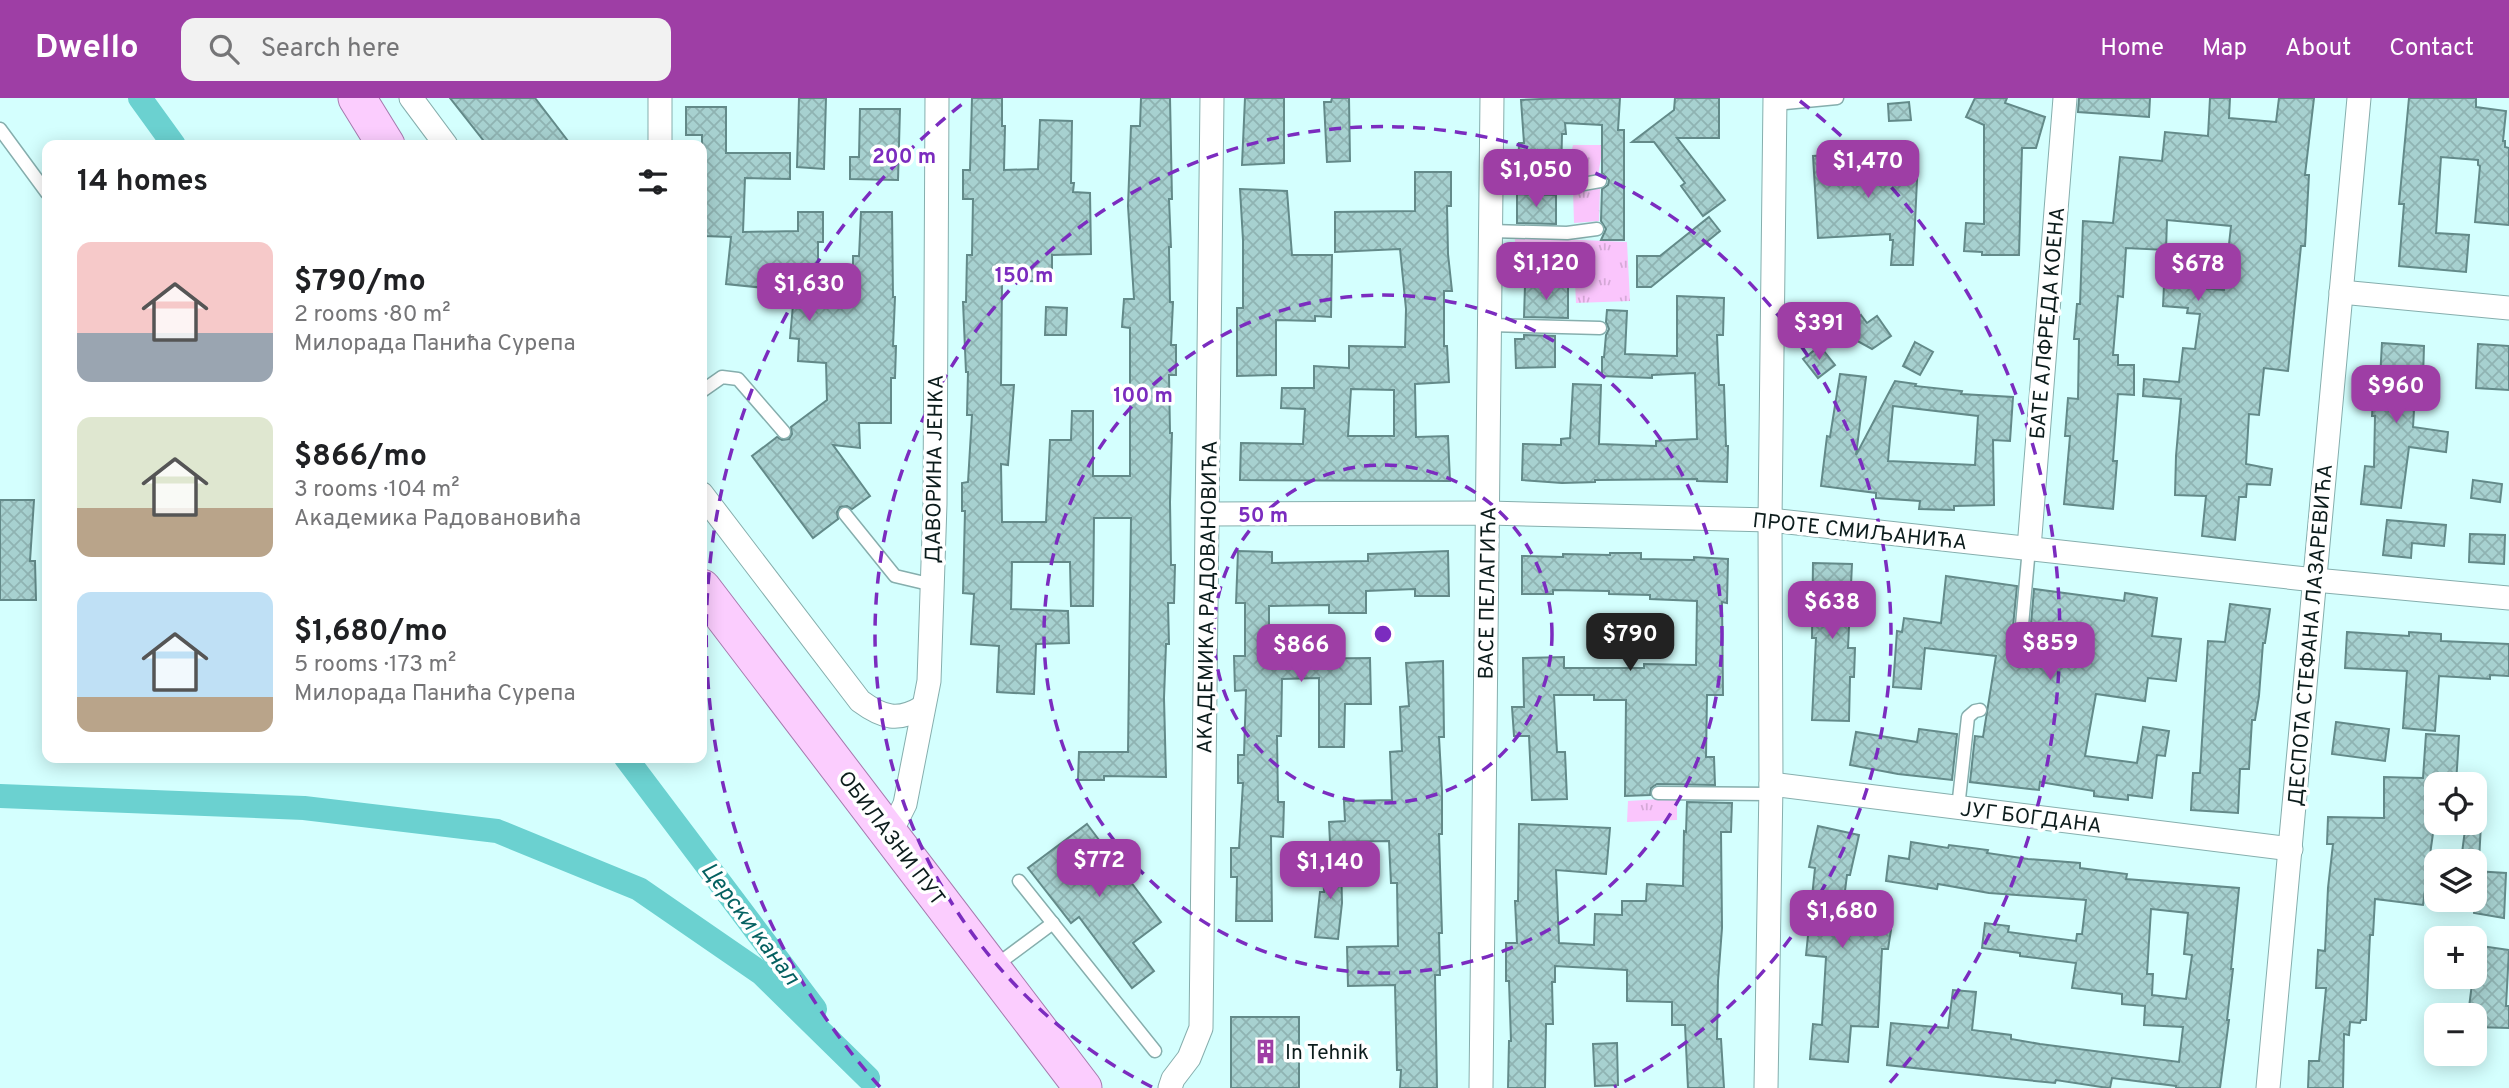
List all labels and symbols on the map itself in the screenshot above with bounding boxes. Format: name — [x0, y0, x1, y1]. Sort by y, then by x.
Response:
pin: $1,470 — [1811, 140, 1925, 200]
text: 200 m — [872, 144, 936, 171]
pin: $1,050 — [1479, 150, 1593, 209]
street label: БАТЕ АЛФРЕДА КОЕНА — [2025, 206, 2072, 440]
pin: $1,120 — [1489, 242, 1603, 302]
pin: $678 — [2157, 244, 2239, 303]
text: 150 m — [995, 263, 1053, 290]
pin: $1,630 — [752, 264, 866, 323]
pin: $391 — [1778, 302, 1860, 362]
pin: $960 — [2355, 366, 2437, 425]
street label: ДАВОРИНА ЈЕНКА — [920, 374, 951, 564]
text: 100 m — [1113, 383, 1173, 410]
street label: АКАДЕМИКА РАДОВАНОВИЋА — [1192, 440, 1225, 754]
street label: ДЕСПОТА СТЕФАНА ЛАЗАРЕВИЋА — [2283, 463, 2340, 807]
text: 50 m — [1238, 503, 1288, 530]
street label: ВАСЕ ПЕЛАГИЋА — [1473, 506, 1504, 680]
street label: ПРОТЕ СМИЉАНИЋА — [1751, 508, 1968, 557]
pin: $638 — [1791, 582, 1873, 641]
pin: $790 — [1589, 614, 1671, 673]
centre of rings — [1371, 622, 1395, 646]
pin: $859 — [2009, 622, 2091, 682]
pin: $866 — [1260, 624, 1342, 684]
street label: ОБИЛАЗНИ ПУТ — [831, 766, 950, 912]
street label: ЈУГ БОГДАНА — [1958, 796, 2103, 841]
pin: $772 — [1058, 840, 1140, 899]
pin: $1,140 — [1273, 842, 1387, 901]
water label: Церски канал — [693, 857, 805, 992]
pin: $1,680 — [1785, 890, 1899, 950]
building icon: In Tehnik — [1251, 1038, 1279, 1066]
place label: In Tehnik — [1285, 1040, 1369, 1067]

